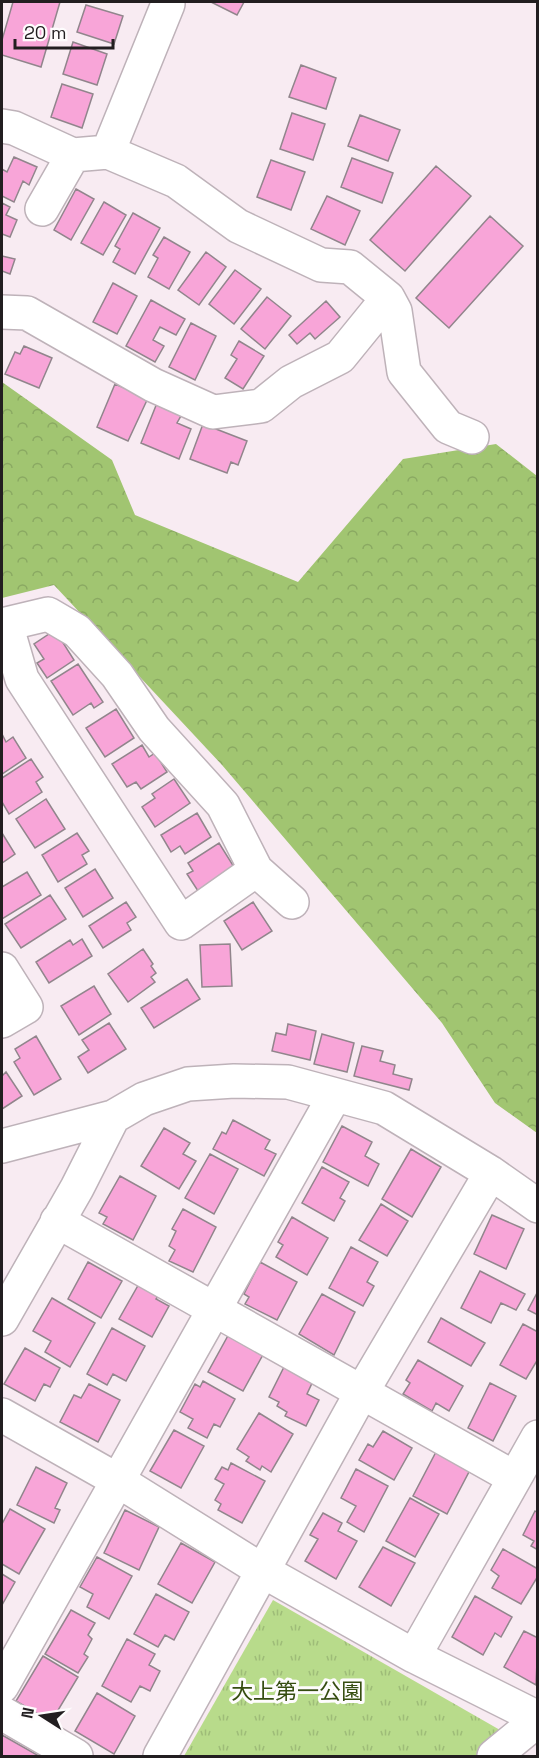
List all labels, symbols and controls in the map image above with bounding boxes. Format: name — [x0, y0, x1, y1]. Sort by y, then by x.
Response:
scale bar — [15, 12, 112, 50]
text: 20 m — [24, 21, 67, 44]
park label: 大上第一公園 — [231, 1677, 363, 1705]
north arrow — [12, 1686, 72, 1746]
text: N — [16, 1706, 39, 1720]

